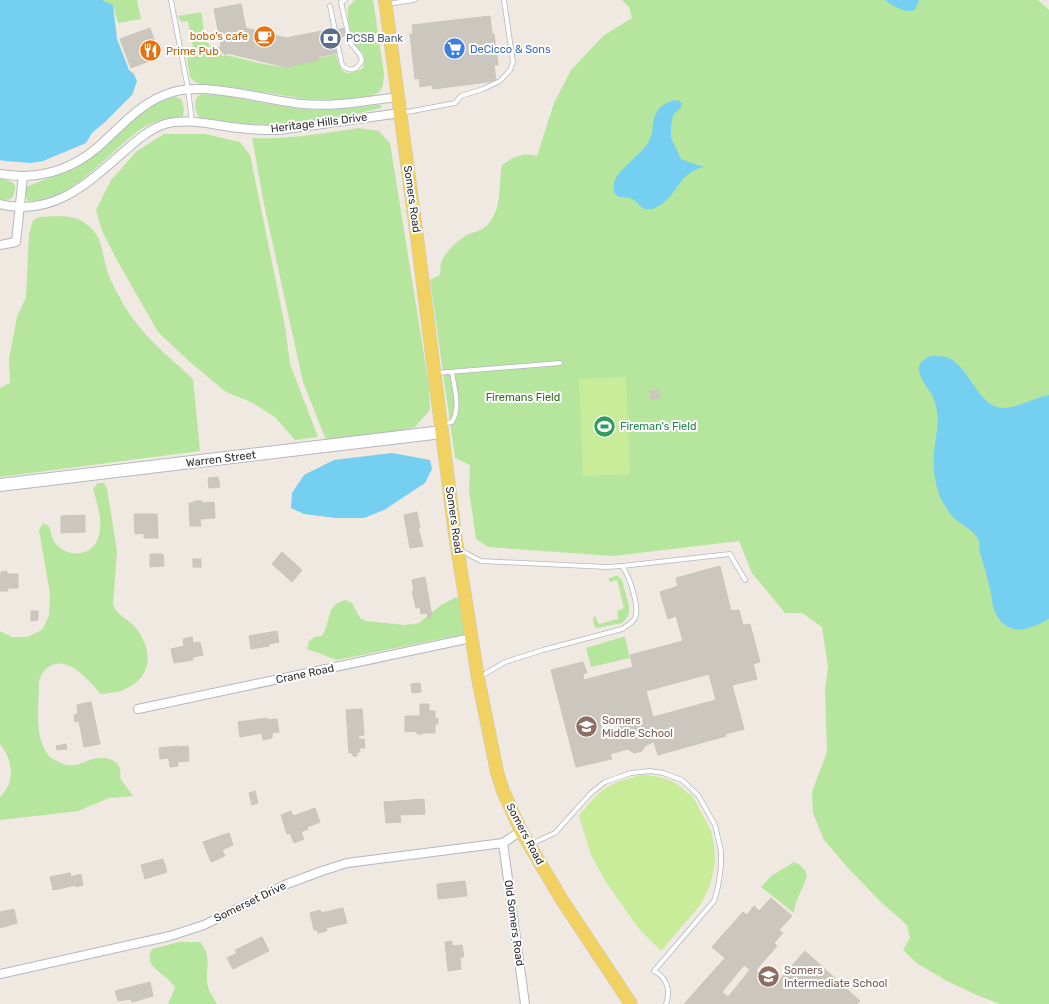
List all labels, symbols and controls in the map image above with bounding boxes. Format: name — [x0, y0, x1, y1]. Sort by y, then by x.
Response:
cafe icon: bobo's cafe — [251, 23, 277, 49]
bank icon: PCSB Bank — [317, 25, 343, 51]
place label: bobo's cafe — [190, 30, 248, 43]
place label: PCSB Bank — [346, 32, 403, 45]
supermarket icon: DeCicco & Sons — [441, 36, 467, 62]
restaurant icon: Prime Pub — [137, 38, 163, 64]
place label: DeCicco & Sons — [470, 43, 551, 56]
place label: Prime Pub — [166, 45, 219, 58]
street label: Heritage Hills Drive — [270, 111, 368, 135]
street label: Somers Road — [401, 165, 423, 233]
park label: Firemans Field — [486, 391, 560, 404]
sports icon: Fireman's Field — [591, 413, 617, 439]
place label: Fireman's Field — [620, 420, 696, 433]
street label: Warren Street — [185, 448, 257, 470]
street label: Somers Road — [443, 486, 465, 554]
street label: Crane Road — [275, 662, 335, 686]
school or university icon: Somers Middle School — [573, 713, 599, 739]
place label: Somers Middle School — [602, 714, 673, 740]
street label: Somers Road — [503, 801, 547, 867]
street label: Somerset Drive — [212, 879, 288, 925]
street label: Old Somers Road — [502, 879, 526, 967]
school or university icon: Somers Intermediate School — [756, 963, 782, 989]
place label: Somers Intermediate School — [784, 964, 887, 990]

